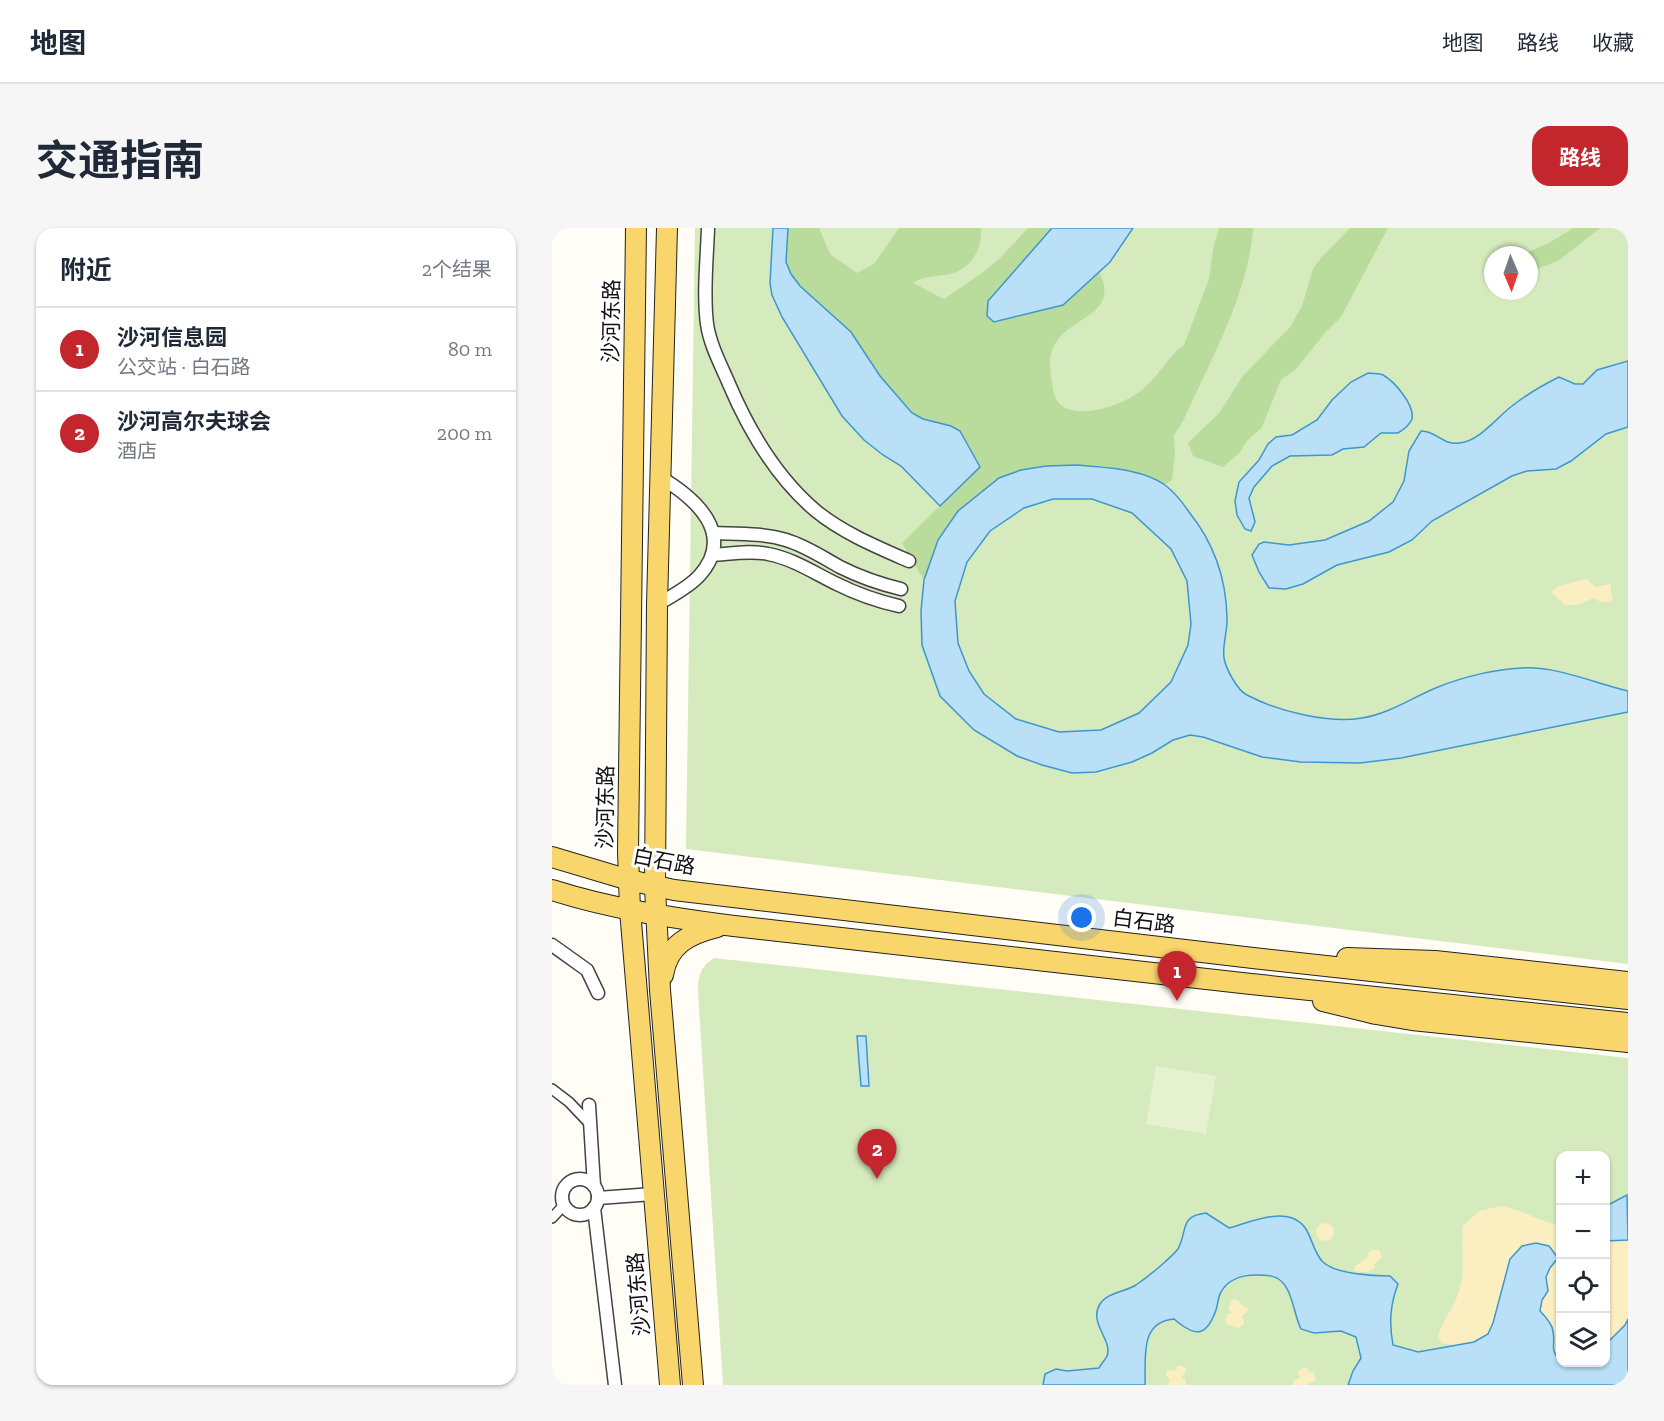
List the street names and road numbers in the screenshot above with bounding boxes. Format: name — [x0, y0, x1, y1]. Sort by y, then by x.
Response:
street label: 沙河东路 — [598, 279, 624, 363]
street label: 沙河东路 — [592, 765, 618, 849]
street label: 白石路 — [631, 843, 697, 879]
street label: 白石路 — [1111, 905, 1177, 937]
street label: 沙河东路 — [622, 1251, 654, 1337]

